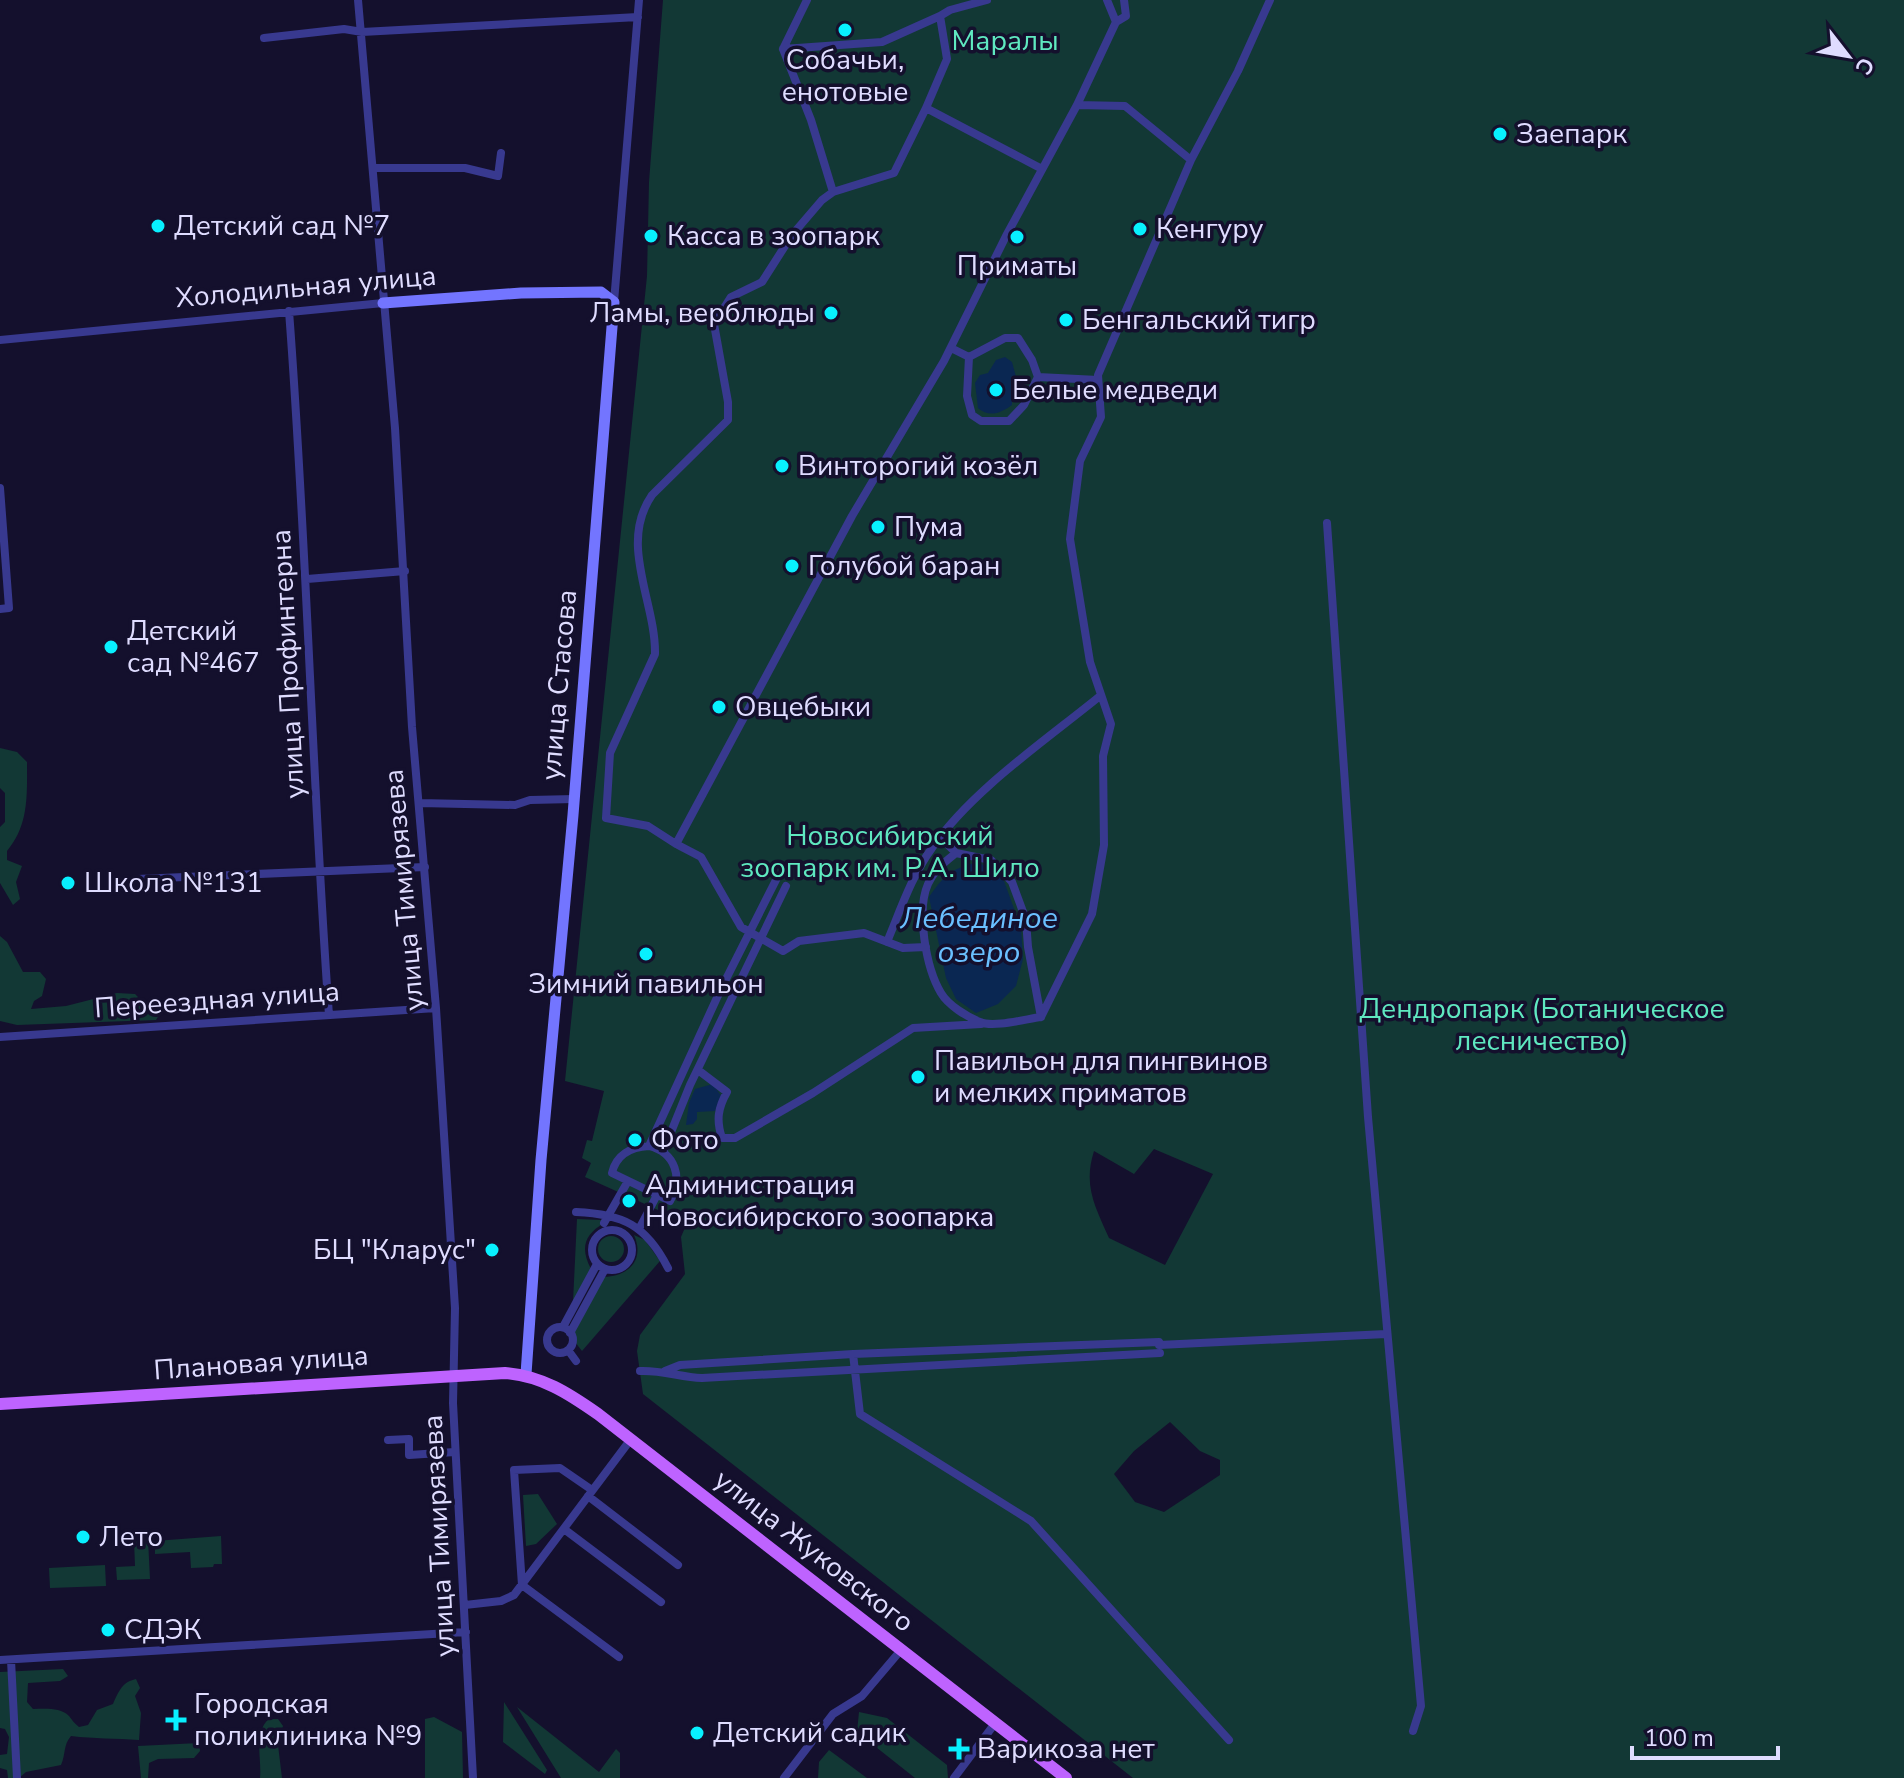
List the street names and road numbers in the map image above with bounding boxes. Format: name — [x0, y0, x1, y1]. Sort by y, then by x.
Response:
street label: Холодильная улица — [174, 257, 438, 317]
street label: улица Профинтерна — [262, 528, 314, 800]
street label: улица Стасова — [532, 588, 586, 782]
street label: улица Тимирязева — [375, 768, 433, 1012]
street label: Переездная улица — [93, 972, 341, 1028]
street label: Плановая улица — [152, 1337, 370, 1389]
street label: улица Тимирязева — [414, 1414, 464, 1658]
street label: улица Жуковского — [706, 1461, 922, 1641]

